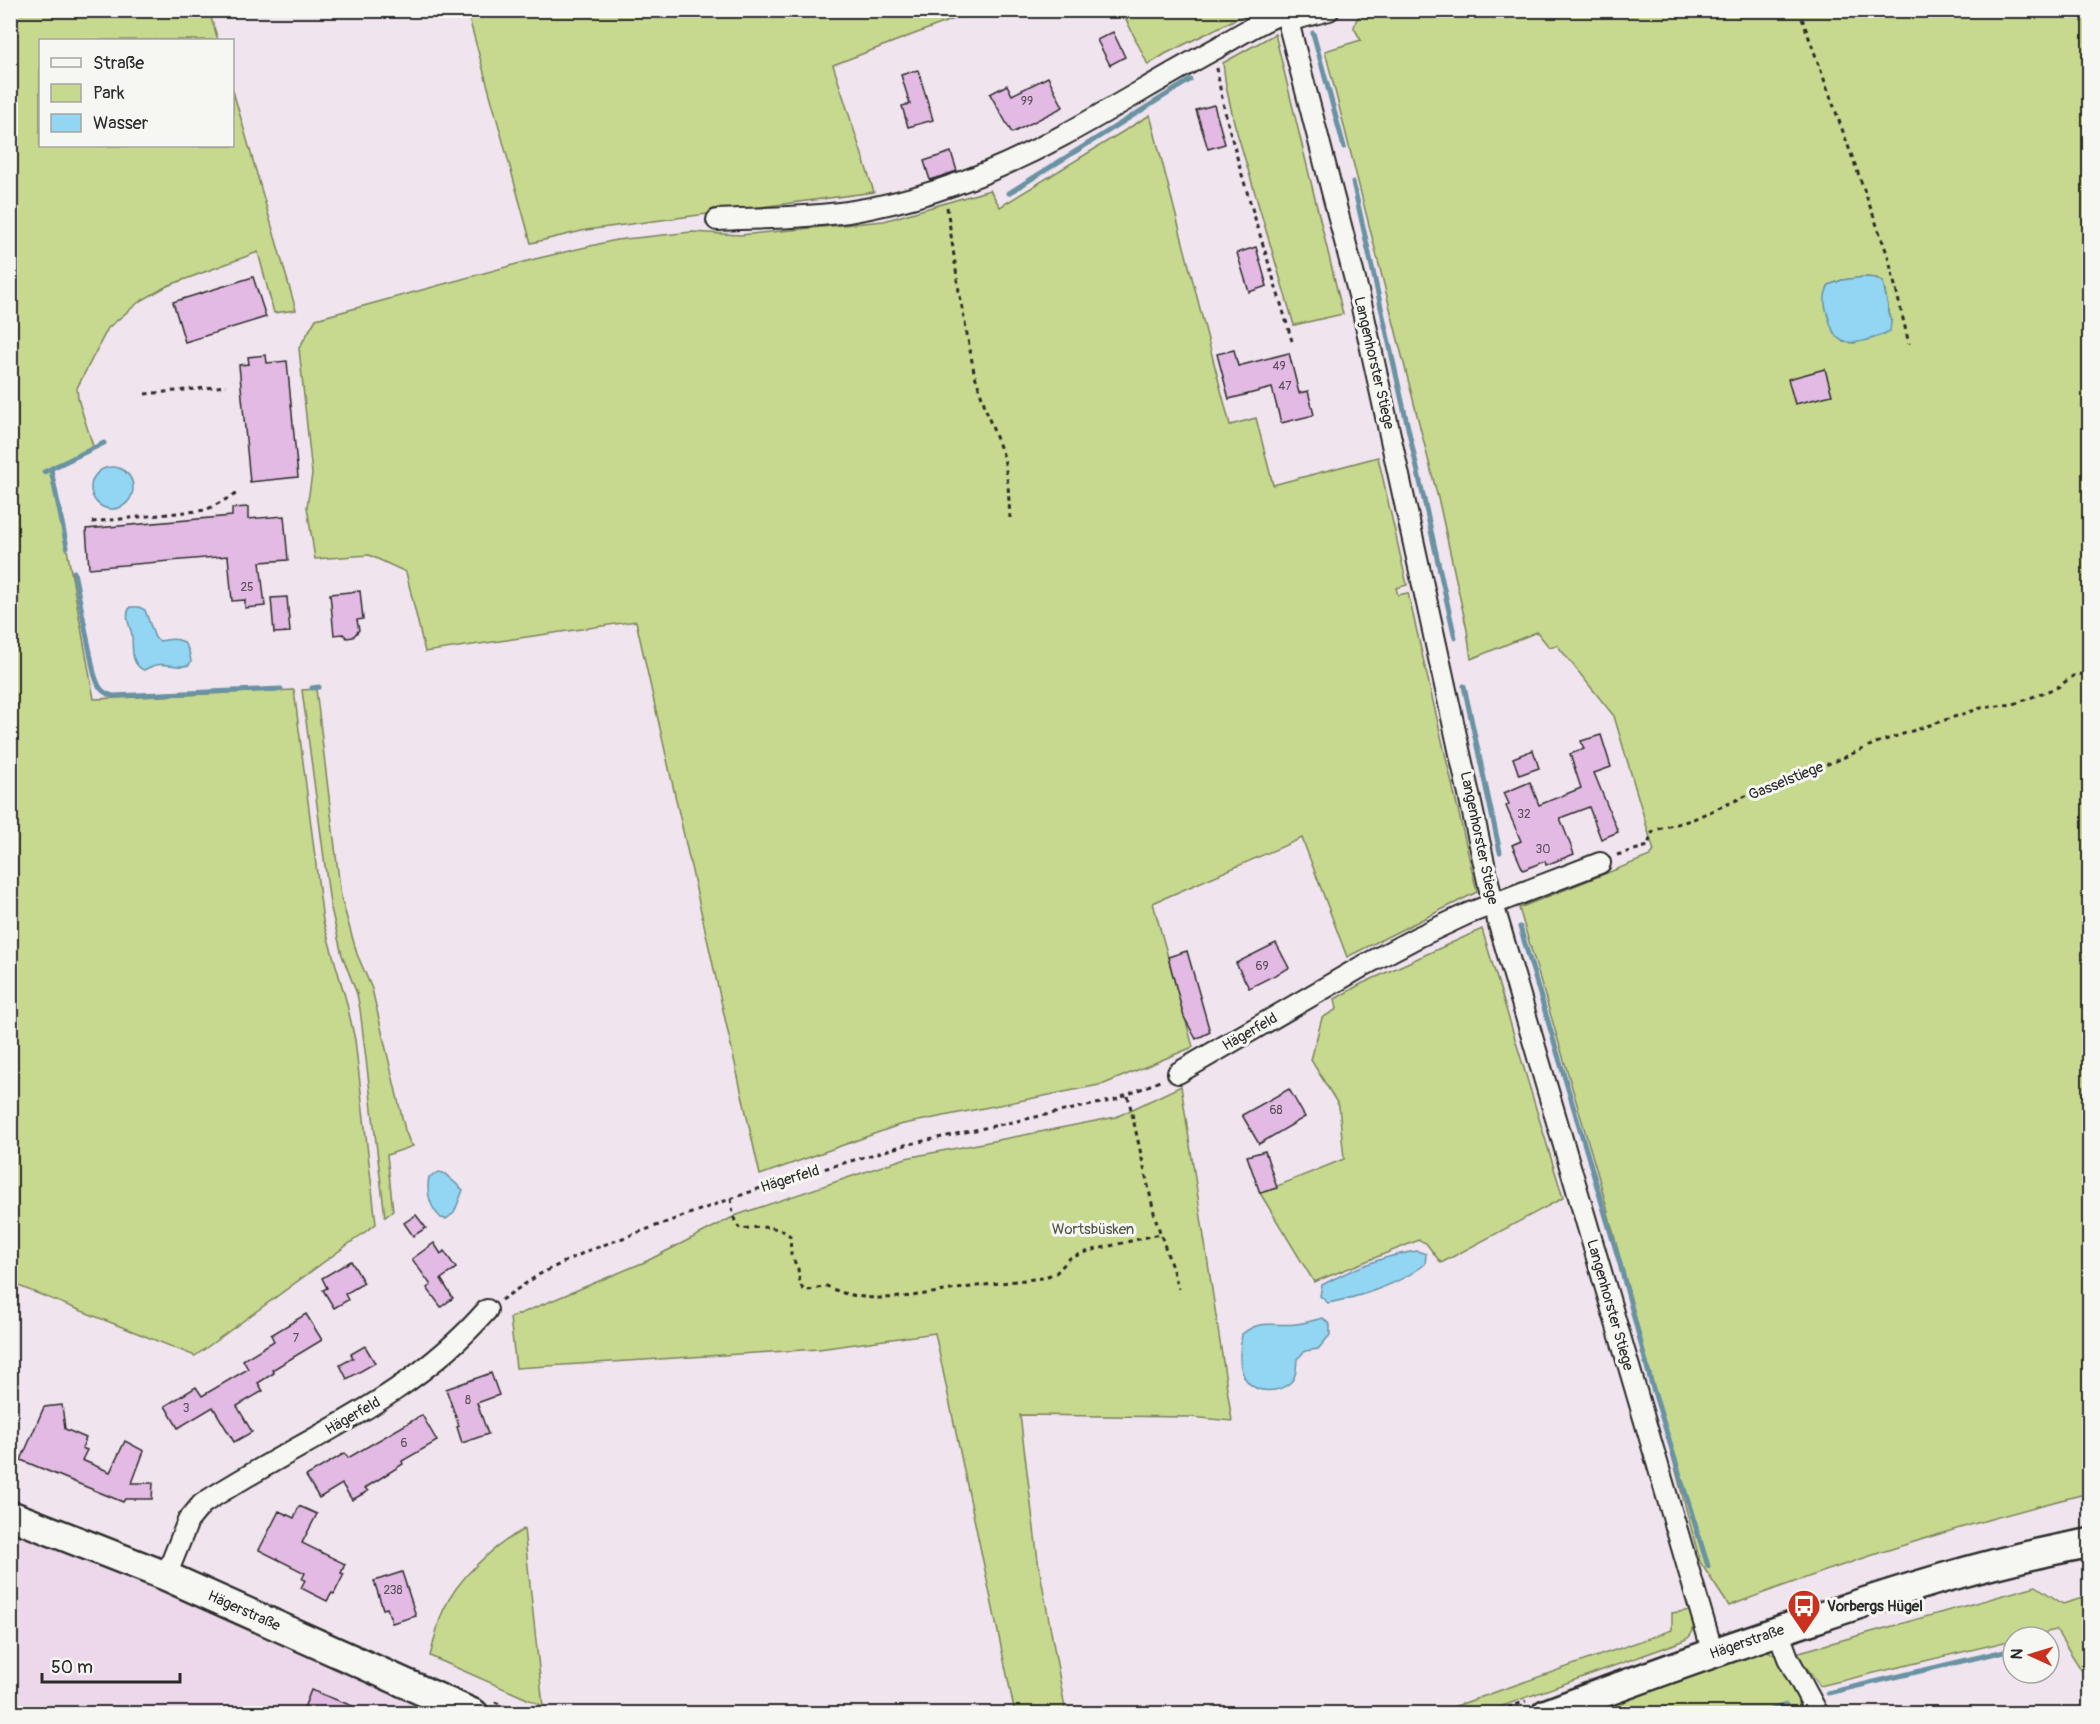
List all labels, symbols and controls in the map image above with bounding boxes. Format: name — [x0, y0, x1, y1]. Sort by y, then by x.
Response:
legend — [39, 39, 234, 147]
text: Straße — [93, 52, 144, 75]
text: Park — [93, 82, 125, 105]
house number: 99 — [1021, 94, 1033, 109]
text: Wasser — [93, 112, 149, 135]
street label: Langenhorster Stiege — [1349, 295, 1399, 432]
house number: 49 — [1272, 359, 1286, 374]
house number: 47 — [1278, 379, 1292, 394]
house number: 25 — [240, 580, 254, 595]
street label: Gasselstiege — [1746, 757, 1827, 805]
street label: Langenhorster Stiege — [1456, 770, 1503, 907]
house number: 32 — [1517, 807, 1531, 822]
house number: 30 — [1536, 842, 1550, 857]
house number: 69 — [1255, 959, 1269, 974]
street label: Hägerfeld — [1219, 1009, 1281, 1055]
house number: 68 — [1269, 1103, 1283, 1118]
street label: Hägerfeld — [758, 1161, 822, 1197]
park label: Wortsbüsken — [1052, 1220, 1134, 1239]
street label: Langenhorster Stiege — [1582, 1237, 1638, 1373]
house number: 7 — [293, 1331, 300, 1346]
street label: Hägerfeld — [322, 1393, 384, 1439]
house number: 8 — [465, 1393, 471, 1408]
house number: 3 — [183, 1401, 190, 1416]
house number: 6 — [401, 1436, 408, 1451]
house number: 238 — [383, 1583, 403, 1598]
street label: Hägerstraße — [205, 1587, 284, 1636]
bus stop icon: Vorbergs Hügel — [1786, 1588, 1822, 1635]
place label: Vorbergs Hügel — [1827, 1597, 1923, 1616]
street label: Hägerstraße — [1707, 1620, 1787, 1664]
north arrow — [2001, 1625, 2061, 1685]
scale bar — [42, 1646, 180, 1684]
text: N — [2007, 1648, 2027, 1660]
text: 50 m — [51, 1656, 93, 1679]

